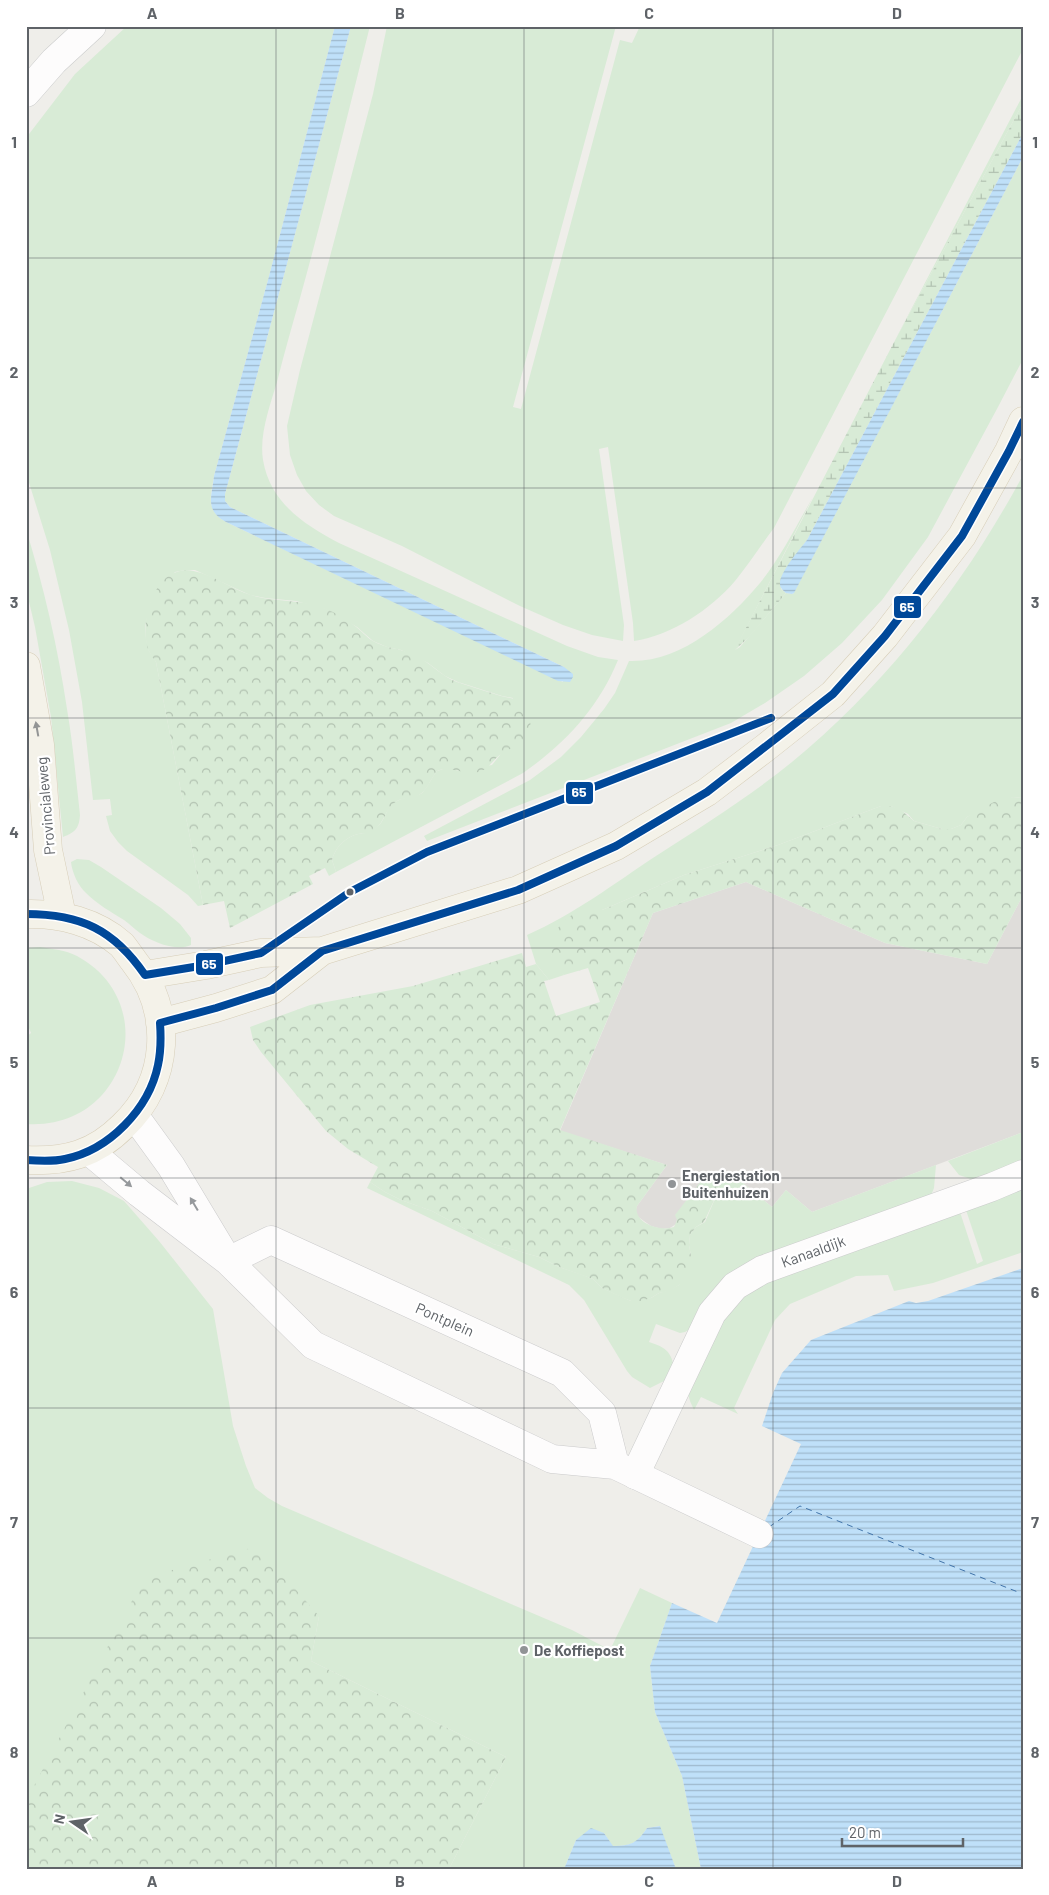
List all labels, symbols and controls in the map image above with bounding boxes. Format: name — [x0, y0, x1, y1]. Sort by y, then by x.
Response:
text: A — [147, 3, 158, 22]
text: B — [395, 3, 405, 22]
text: C — [644, 3, 654, 22]
text: D — [892, 3, 902, 22]
text: 1 — [11, 132, 17, 151]
text: 1 — [1032, 132, 1038, 151]
text: 2 — [10, 362, 19, 381]
text: 2 — [1031, 362, 1040, 381]
text: 3 — [10, 592, 18, 611]
text: 3 — [1031, 592, 1039, 611]
line badge: 65 — [893, 595, 922, 619]
text: 65 — [899, 598, 915, 615]
one-way arrow — [33, 720, 41, 736]
street label: Provincialeweg — [32, 756, 58, 856]
line badge: 65 — [565, 781, 594, 805]
text: 65 — [571, 783, 587, 800]
text: 4 — [9, 822, 19, 841]
text: 4 — [1030, 822, 1040, 841]
unlabelled marker — [345, 887, 355, 897]
line badge: 65 — [195, 952, 224, 976]
text: 65 — [201, 955, 217, 972]
text: 5 — [10, 1052, 19, 1071]
text: 5 — [1031, 1052, 1040, 1071]
place label: Energiestation Buitenhuizen — [682, 1166, 780, 1201]
one-way arrow — [119, 1177, 132, 1188]
marker: Energiestation Buitenhuizen — [666, 1178, 678, 1190]
one-way arrow — [189, 1198, 198, 1211]
street label: Kanaaldijk — [778, 1231, 848, 1271]
text: 6 — [10, 1282, 19, 1301]
text: 6 — [1031, 1282, 1040, 1301]
street label: Pontplein — [413, 1298, 477, 1340]
text: 7 — [10, 1512, 18, 1531]
text: 7 — [1031, 1512, 1039, 1531]
place label: De Koffiepost — [534, 1641, 625, 1659]
marker: De Koffiepost — [518, 1644, 530, 1656]
text: 8 — [10, 1742, 19, 1761]
text: 8 — [1031, 1742, 1040, 1761]
north arrow — [48, 1798, 98, 1848]
text: N — [50, 1813, 68, 1825]
scale bar — [842, 1815, 963, 1847]
text: 20 m — [849, 1823, 881, 1841]
text: A — [147, 1871, 158, 1890]
text: B — [395, 1871, 405, 1890]
text: C — [644, 1871, 654, 1890]
text: D — [892, 1871, 902, 1890]

